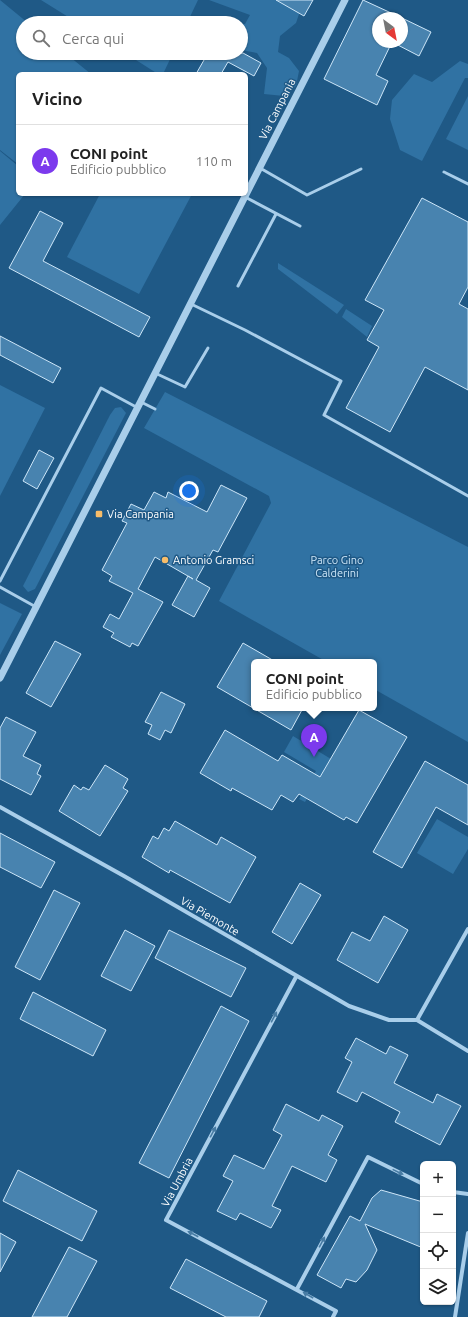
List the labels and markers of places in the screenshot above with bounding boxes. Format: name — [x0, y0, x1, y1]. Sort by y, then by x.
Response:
place label: Via Campania — [107, 508, 174, 520]
marker: Via Campania — [94, 509, 104, 519]
place label: Antonio Gramsci — [173, 554, 254, 566]
marker: Antonio Gramsci — [160, 555, 170, 565]
pin: A — [301, 724, 327, 757]

